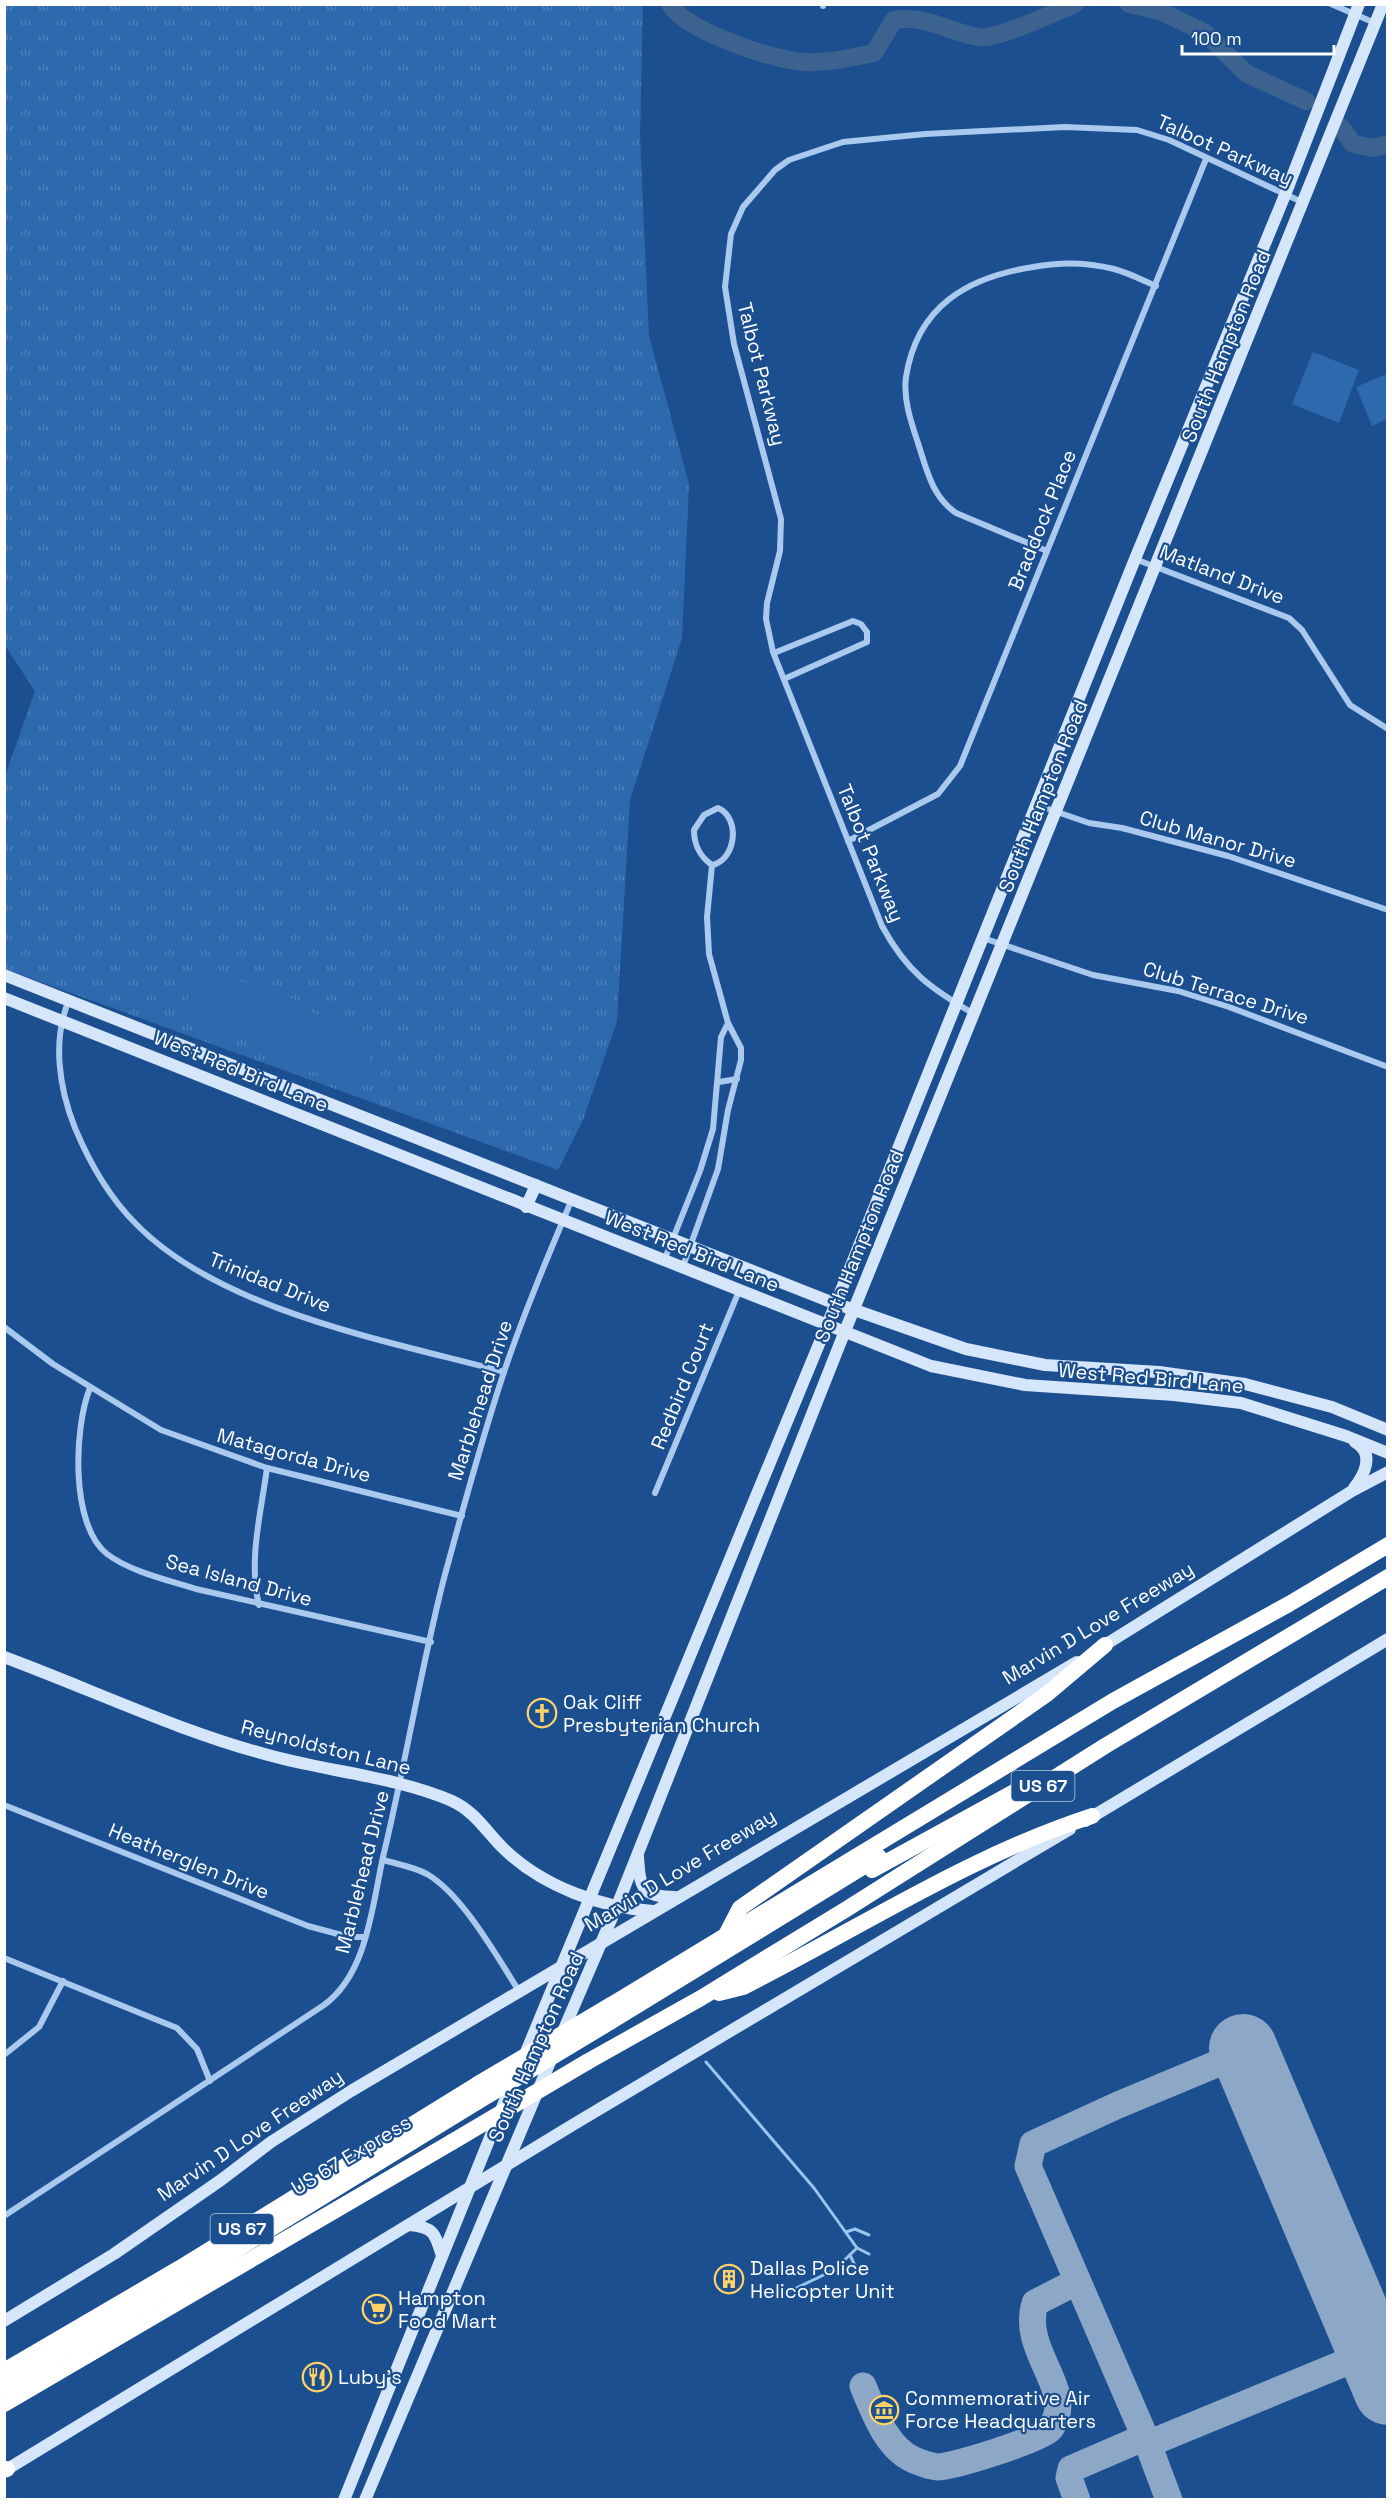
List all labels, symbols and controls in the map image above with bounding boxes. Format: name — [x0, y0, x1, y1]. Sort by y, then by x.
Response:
scale bar — [1182, 18, 1334, 56]
text: 100 m — [1191, 27, 1242, 50]
street label: Talbot Parkway — [1153, 108, 1297, 192]
street label: South Hampton Road — [1175, 246, 1277, 446]
street label: Talbot Parkway — [732, 300, 792, 448]
street label: Braddock Place — [1002, 446, 1082, 594]
street label: Matland Drive — [1156, 538, 1288, 610]
street label: South Hampton Road — [992, 696, 1094, 896]
street label: Talbot Parkway — [832, 780, 910, 926]
street label: Club Manor Drive — [1137, 804, 1299, 874]
street label: Club Terrace Drive — [1140, 955, 1312, 1031]
street label: West Red Bird Lane — [150, 1024, 332, 1118]
street label: South Hampton Road — [808, 1146, 910, 1346]
street label: West Red Bird Lane — [601, 1204, 783, 1298]
street label: Trinidad Drive — [205, 1246, 335, 1318]
street label: Marblehead Drive — [442, 1316, 518, 1484]
street label: Redbird Court — [645, 1319, 719, 1453]
street label: West Red Bird Lane — [1057, 1357, 1245, 1399]
street label: Matagorda Drive — [214, 1422, 374, 1488]
street label: Sea Island Drive — [163, 1548, 315, 1612]
street label: Marvin D Love Freeway — [998, 1556, 1198, 1690]
place label: Oak Cliff Presbyterian Church — [563, 1689, 760, 1738]
church icon: Oak Cliff Presbyterian Church — [526, 1697, 558, 1729]
street label: Reynoldston Lane — [238, 1713, 414, 1781]
road number: US 67 — [1012, 1771, 1074, 1801]
street label: Marblehead Drive — [329, 1788, 395, 1956]
street label: Marvin D Love Freeway — [580, 1803, 780, 1937]
street label: Heatherglen Drive — [105, 1817, 273, 1905]
street label: South Hampton Road — [482, 1948, 590, 2146]
street label: Marvin D Love Freeway — [152, 2063, 348, 2207]
street label: US 67 Express — [286, 2109, 416, 2201]
road number: US 67 — [210, 2214, 274, 2244]
place label: Dallas Police Helicopter Unit — [750, 2255, 895, 2304]
building icon: Dallas Police Helicopter Unit — [713, 2263, 745, 2295]
place label: Hampton Food Mart — [398, 2285, 497, 2334]
supermarket icon: Hampton Food Mart — [361, 2293, 393, 2325]
restaurant icon: Luby's — [301, 2361, 333, 2393]
place label: Luby's — [338, 2364, 402, 2390]
place label: Commemorative Air Force Headquarters — [905, 2385, 1096, 2434]
museum icon: Commemorative Air Force Headquarters — [868, 2394, 900, 2426]

